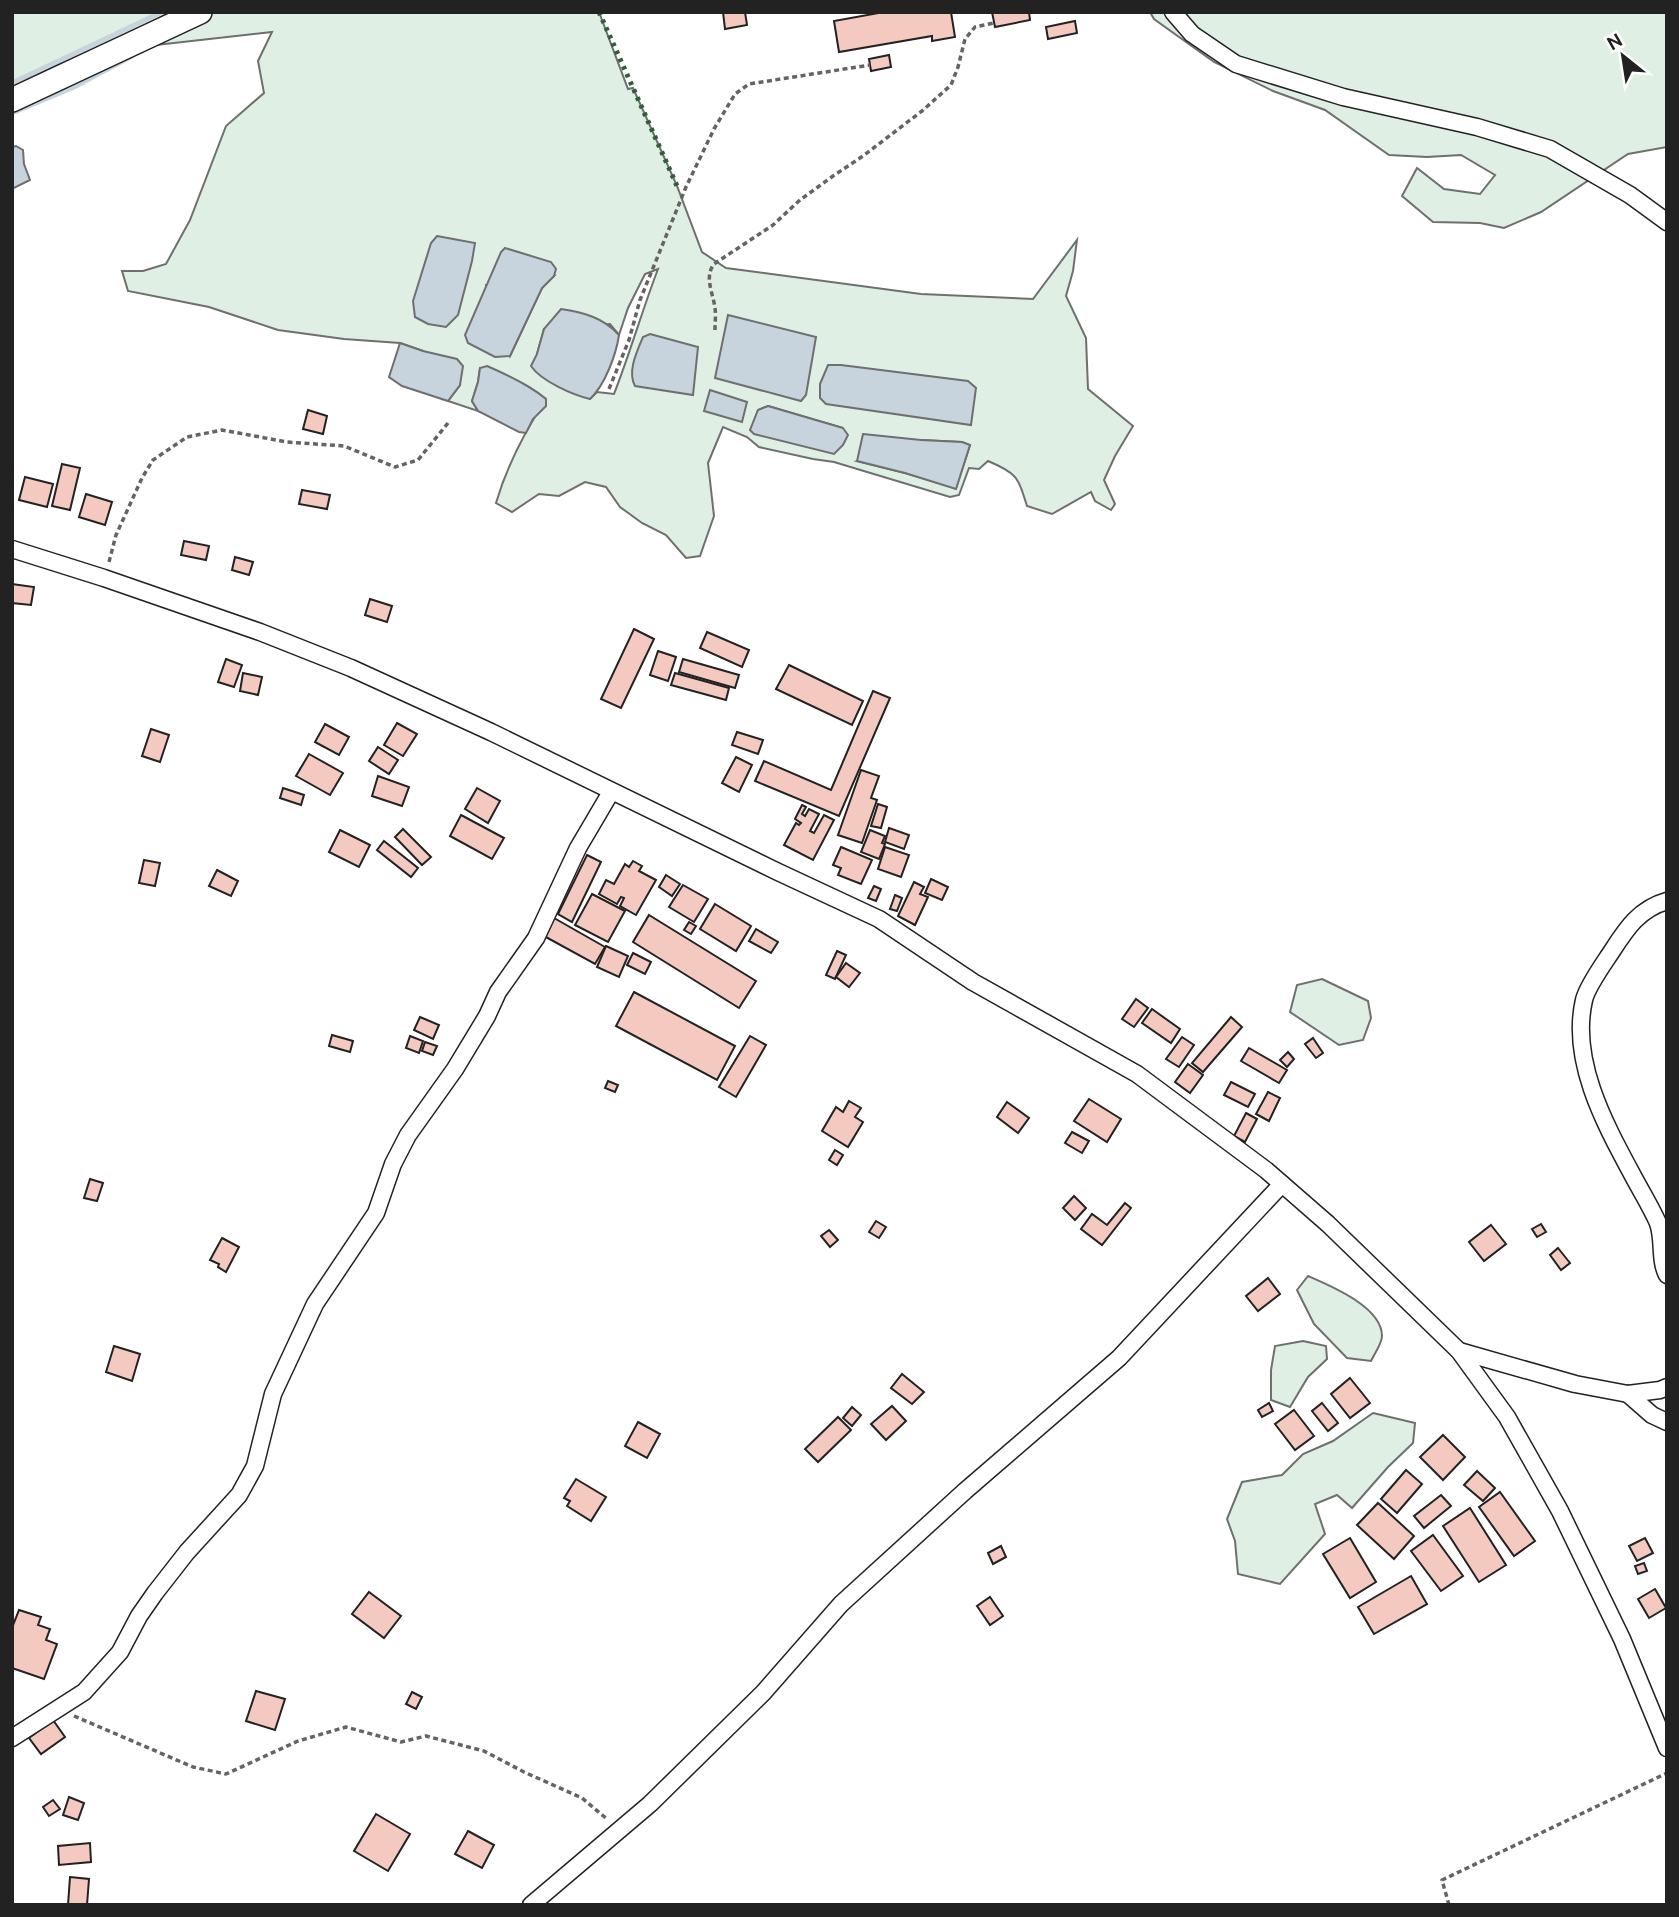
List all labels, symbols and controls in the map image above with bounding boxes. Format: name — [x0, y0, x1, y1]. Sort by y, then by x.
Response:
north arrow — [1588, 21, 1658, 91]
text: N — [1603, 28, 1626, 54]

